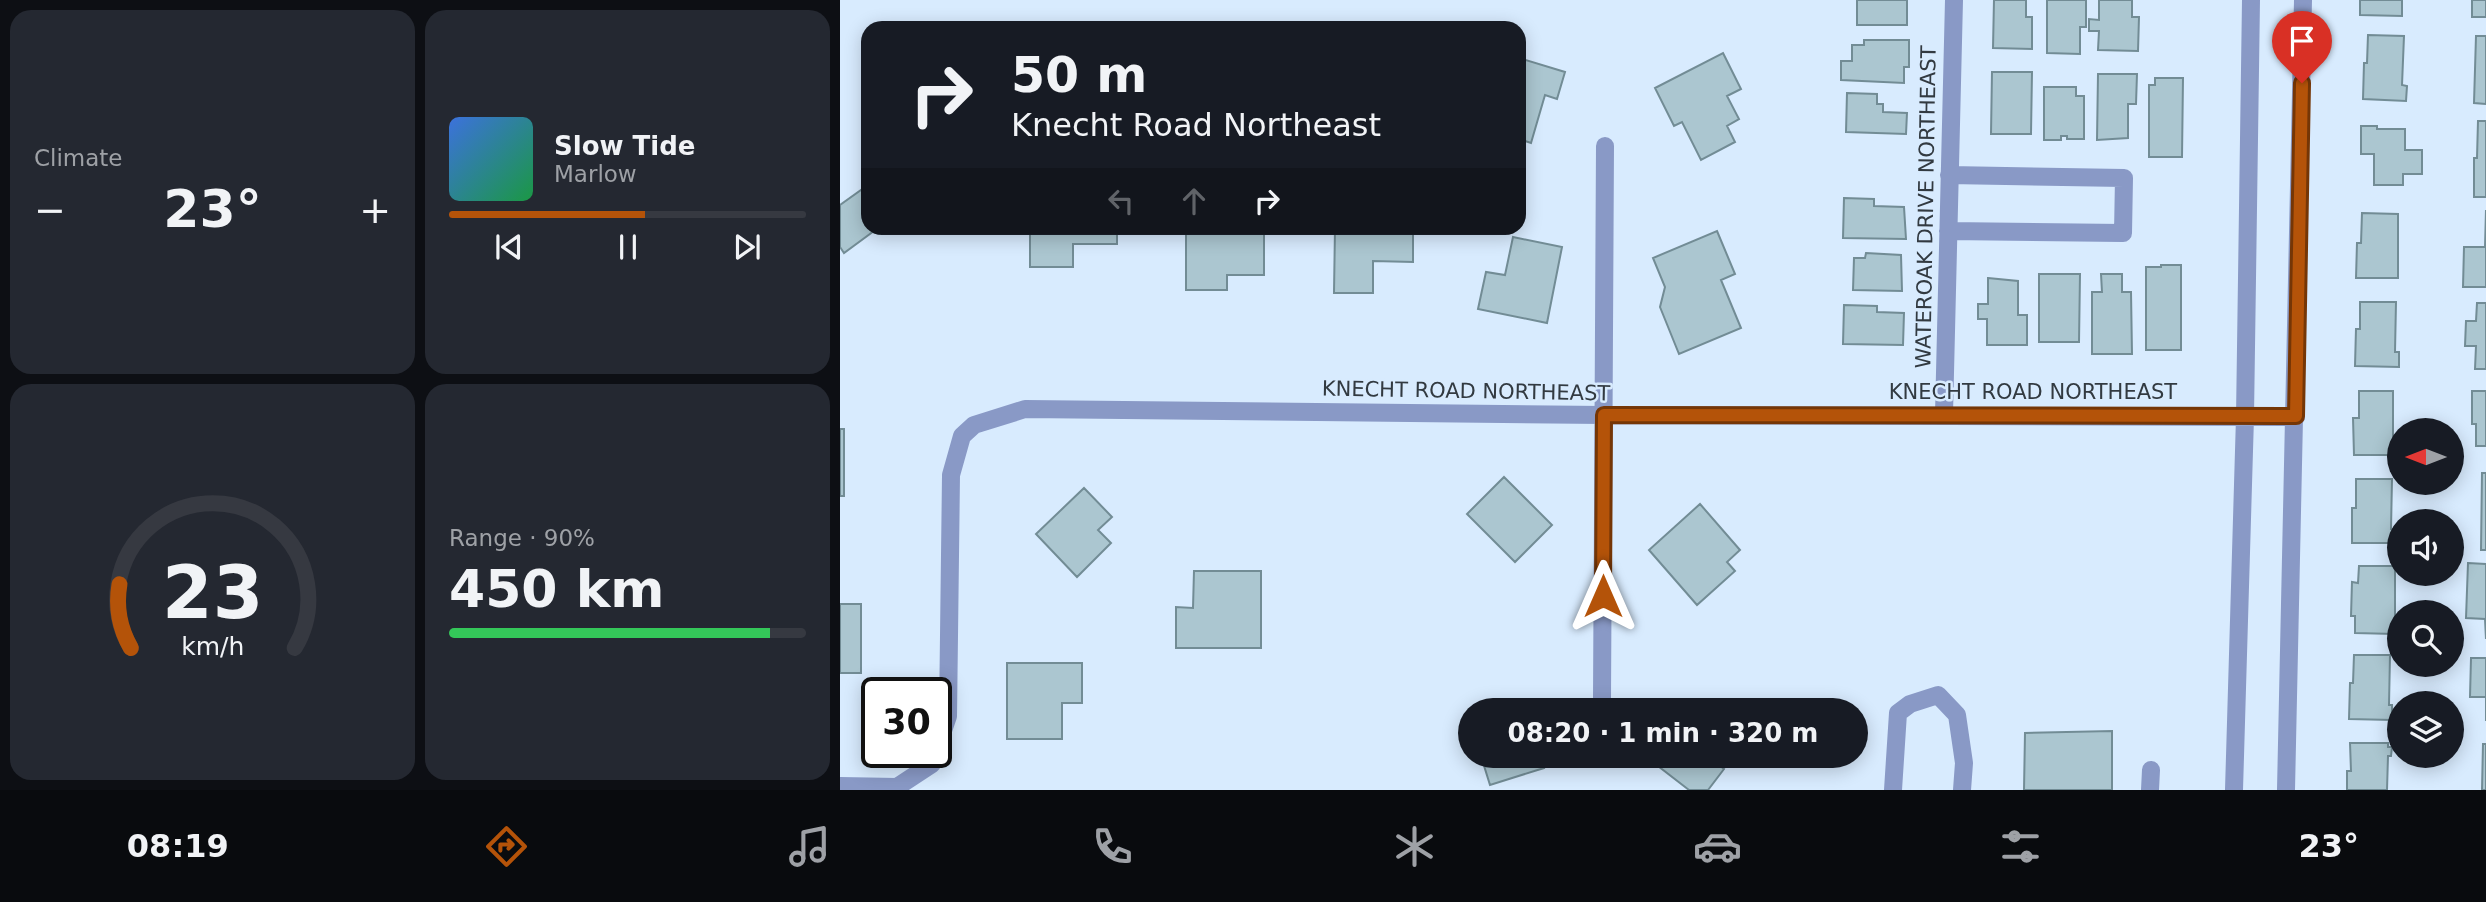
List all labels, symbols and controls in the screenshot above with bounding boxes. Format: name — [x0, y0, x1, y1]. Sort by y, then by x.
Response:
pin — [2272, 11, 2332, 83]
icon: arrive — [2283, 22, 2321, 60]
street label: WATEROAK DRIVE NORTHEAST — [1911, 45, 1941, 369]
text: 50 m — [1011, 47, 1147, 104]
icon: right — [896, 49, 987, 140]
text: Knecht Road Northeast — [1011, 106, 1381, 144]
text: Slow Tide — [554, 131, 695, 161]
text: Climate — [34, 145, 123, 171]
text: Marlow — [554, 161, 637, 187]
text: 23° — [163, 179, 262, 239]
icon: left — [1102, 182, 1140, 220]
icon: ahead — [1175, 182, 1213, 220]
icon: right — [1248, 182, 1286, 220]
text: − — [34, 188, 66, 232]
text: + — [359, 188, 391, 232]
icon: previous — [490, 228, 528, 266]
icon: pause — [609, 228, 647, 266]
icon: next — [728, 228, 766, 266]
street label: KNECHT ROAD NORTHEAST — [1322, 376, 1611, 406]
street label: KNECHT ROAD NORTHEAST — [1889, 380, 2177, 404]
north arrow — [2387, 418, 2464, 495]
map controls — [2387, 418, 2464, 768]
button: sound — [2387, 509, 2464, 586]
text: Range · 90% — [449, 525, 595, 551]
text: 23 — [162, 550, 263, 635]
text: 450 km — [449, 559, 664, 619]
position arrow — [1566, 559, 1640, 633]
button: search — [2387, 600, 2464, 677]
text: km/h — [181, 632, 244, 661]
speed limit sign: 30 — [861, 677, 952, 768]
button: layers — [2387, 691, 2464, 768]
text: 08:20 · 1 min · 320 m — [1508, 718, 1818, 748]
icon: directions — [482, 822, 531, 871]
icon: music — [785, 822, 834, 871]
icon: phone — [1088, 822, 1137, 871]
icon: climate — [1390, 822, 1439, 871]
icon: car — [1693, 822, 1742, 871]
icon: filters — [1996, 822, 2045, 871]
text: 08:19 — [127, 827, 229, 865]
text: 23° — [2299, 827, 2359, 865]

